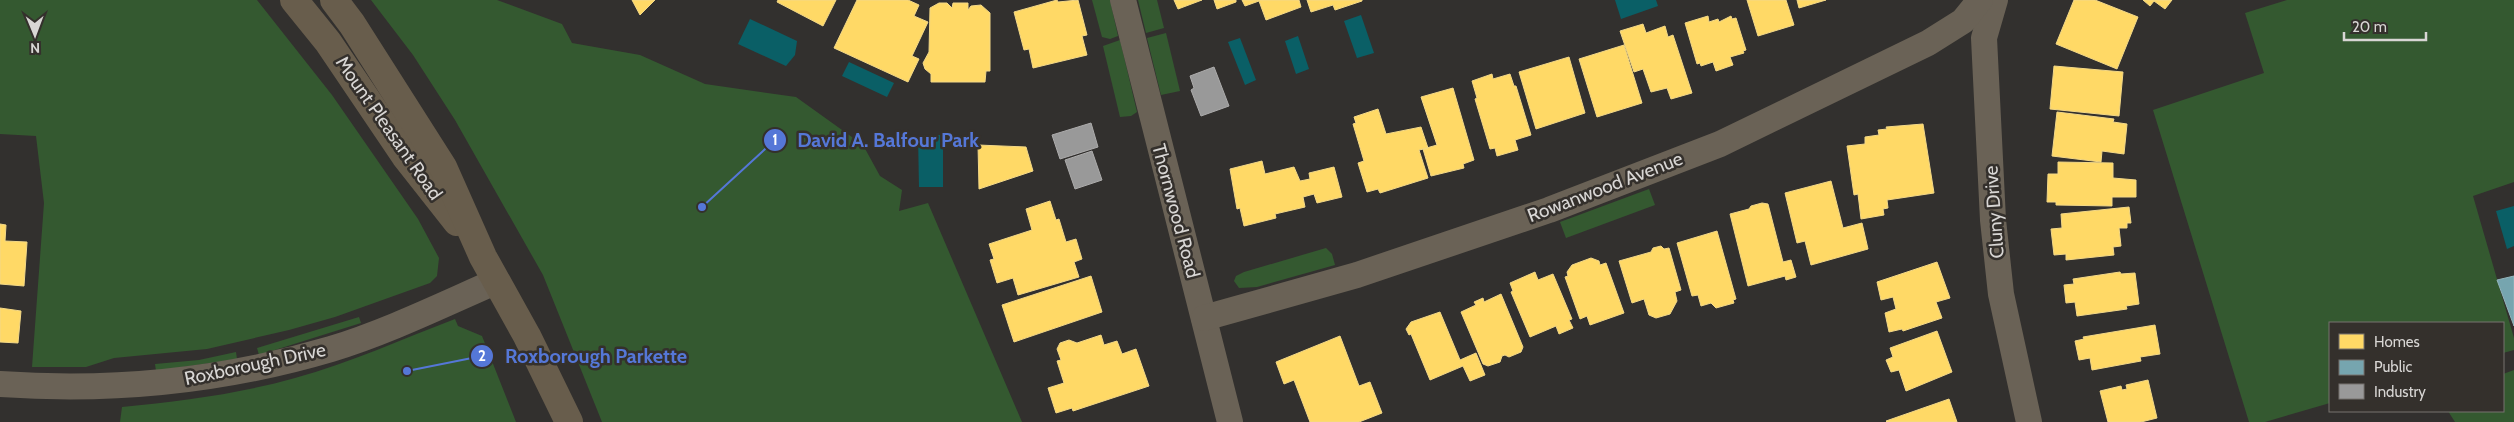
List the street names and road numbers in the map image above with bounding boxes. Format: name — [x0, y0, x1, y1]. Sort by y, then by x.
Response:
street label: Mount Pleasant Road — [331, 52, 447, 204]
street label: Thornwood Road — [1147, 141, 1205, 281]
street label: Rowanwood Avenue — [1524, 147, 1686, 227]
street label: Cluny Drive — [1979, 165, 2009, 259]
street label: Roxborough Drive — [182, 338, 328, 390]

